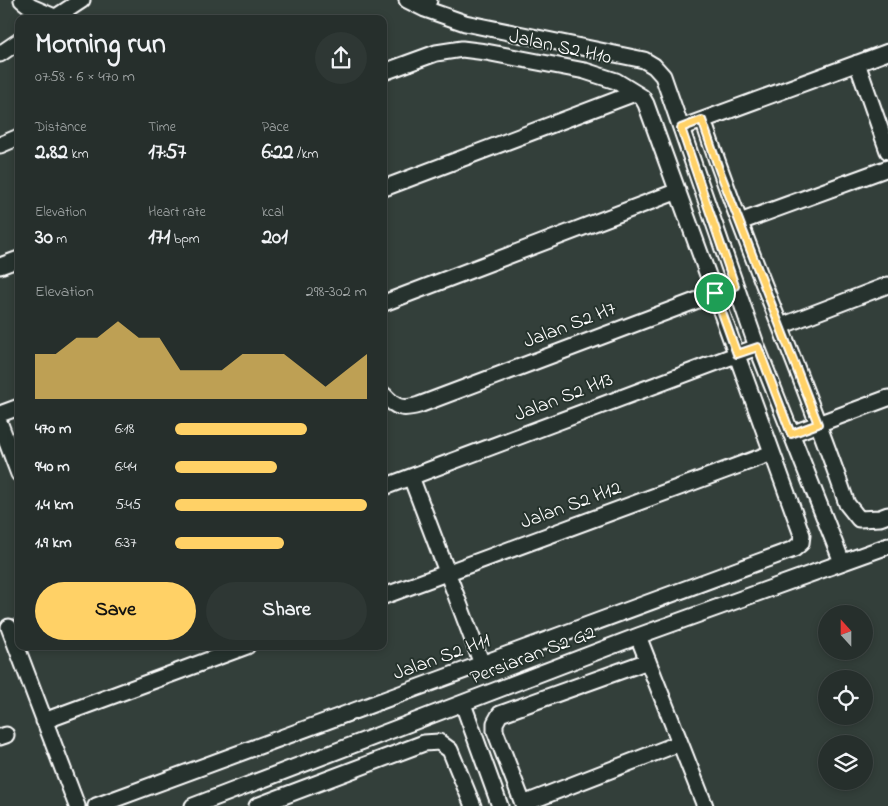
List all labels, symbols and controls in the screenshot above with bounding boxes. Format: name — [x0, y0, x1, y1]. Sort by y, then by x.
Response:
street label: Jalan S2 H10 — [506, 23, 614, 73]
text: Morning run — [35, 25, 166, 66]
button: share — [315, 32, 367, 84]
text: 07:58 · 6 × 470 m — [35, 65, 135, 89]
text: Distance — [35, 117, 87, 138]
text: Time — [148, 117, 176, 138]
text: Pace — [262, 117, 289, 138]
text: 2.82 — [35, 138, 68, 168]
text: 17:57 — [148, 138, 186, 168]
text: 6:22 — [262, 138, 294, 168]
text: km — [68, 144, 89, 165]
text: /km — [294, 144, 318, 165]
text: Elevation — [35, 202, 86, 223]
text: Heart rate — [148, 202, 206, 223]
text: kcal — [262, 202, 284, 223]
text: 30 — [35, 223, 53, 253]
text: 171 — [148, 223, 170, 253]
text: 201 — [262, 223, 288, 253]
text: m — [53, 229, 67, 250]
text: bpm — [170, 229, 200, 250]
pin — [694, 272, 736, 314]
icon: arrive — [701, 279, 729, 307]
text: Elevation — [35, 280, 94, 304]
text: 298–302 m — [306, 280, 367, 304]
street label: Jalan S2 H7 — [519, 295, 621, 357]
street label: Jalan S2 H13 — [510, 366, 618, 430]
text: 470 m — [35, 417, 72, 441]
text: 6:18 — [115, 417, 135, 441]
text: 940 m — [35, 455, 70, 479]
text: 6:44 — [115, 455, 137, 479]
street label: Jalan S2 H12 — [517, 474, 625, 538]
text: 1.4 km — [35, 493, 73, 517]
text: 5:45 — [115, 493, 141, 517]
text: 1.9 km — [35, 531, 72, 555]
text: 6:37 — [115, 531, 137, 555]
button: Save — [35, 582, 196, 640]
button: Share — [206, 582, 367, 640]
north arrow — [818, 605, 872, 660]
map controls — [818, 605, 873, 790]
street label: Persiaran S2 G2 — [466, 619, 600, 693]
street label: Jalan S2 H11 — [389, 627, 495, 689]
button: locate — [818, 670, 873, 725]
button: layers — [818, 735, 873, 790]

